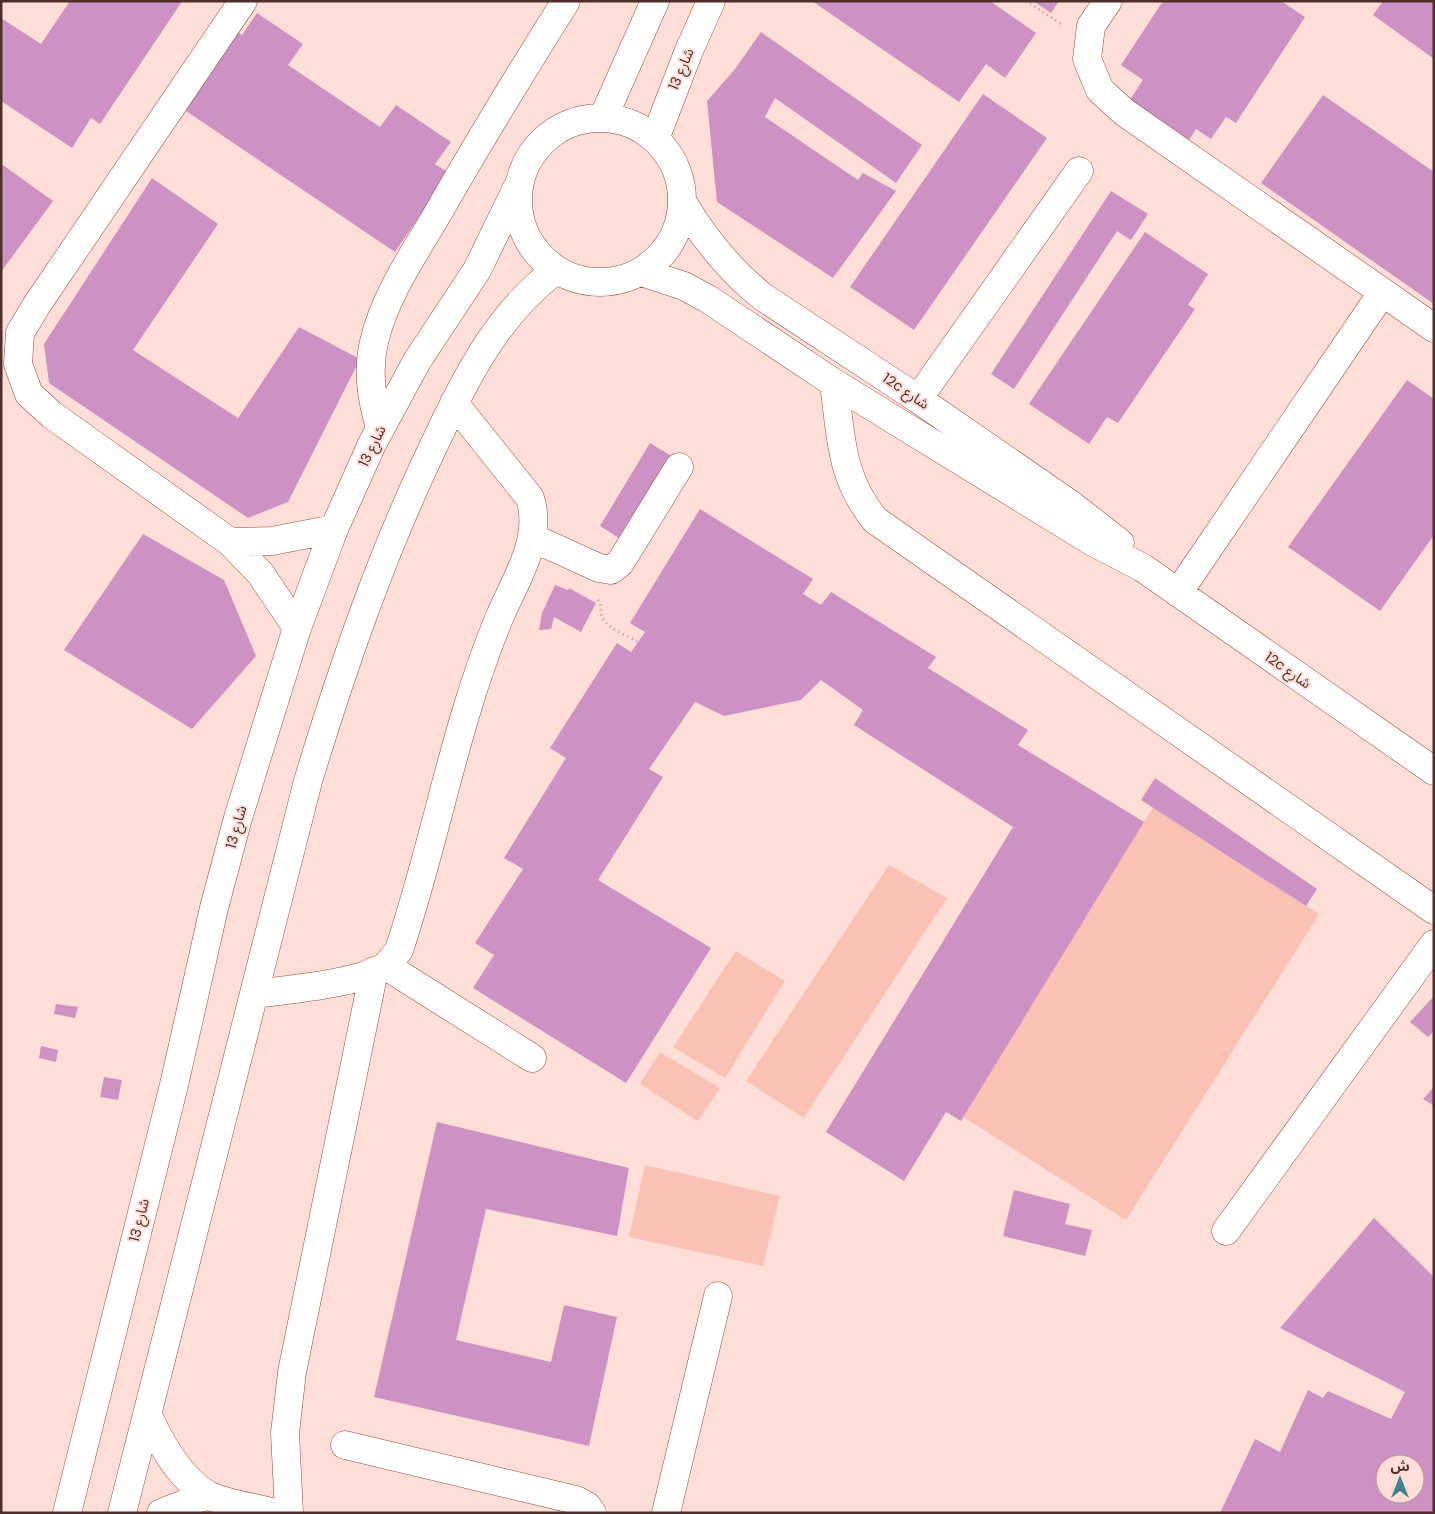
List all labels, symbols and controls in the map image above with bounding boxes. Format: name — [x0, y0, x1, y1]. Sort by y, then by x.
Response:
street label: شارع 13 — [663, 45, 700, 93]
street label: 12c شارع — [878, 368, 933, 415]
street label: شارع 13 — [353, 422, 391, 470]
street label: 12c شارع — [1260, 647, 1315, 694]
street label: شارع 13 — [221, 803, 252, 851]
street label: شارع 13 — [124, 1196, 155, 1244]
north arrow — [1375, 1454, 1425, 1504]
text: ش — [1390, 1456, 1410, 1476]

